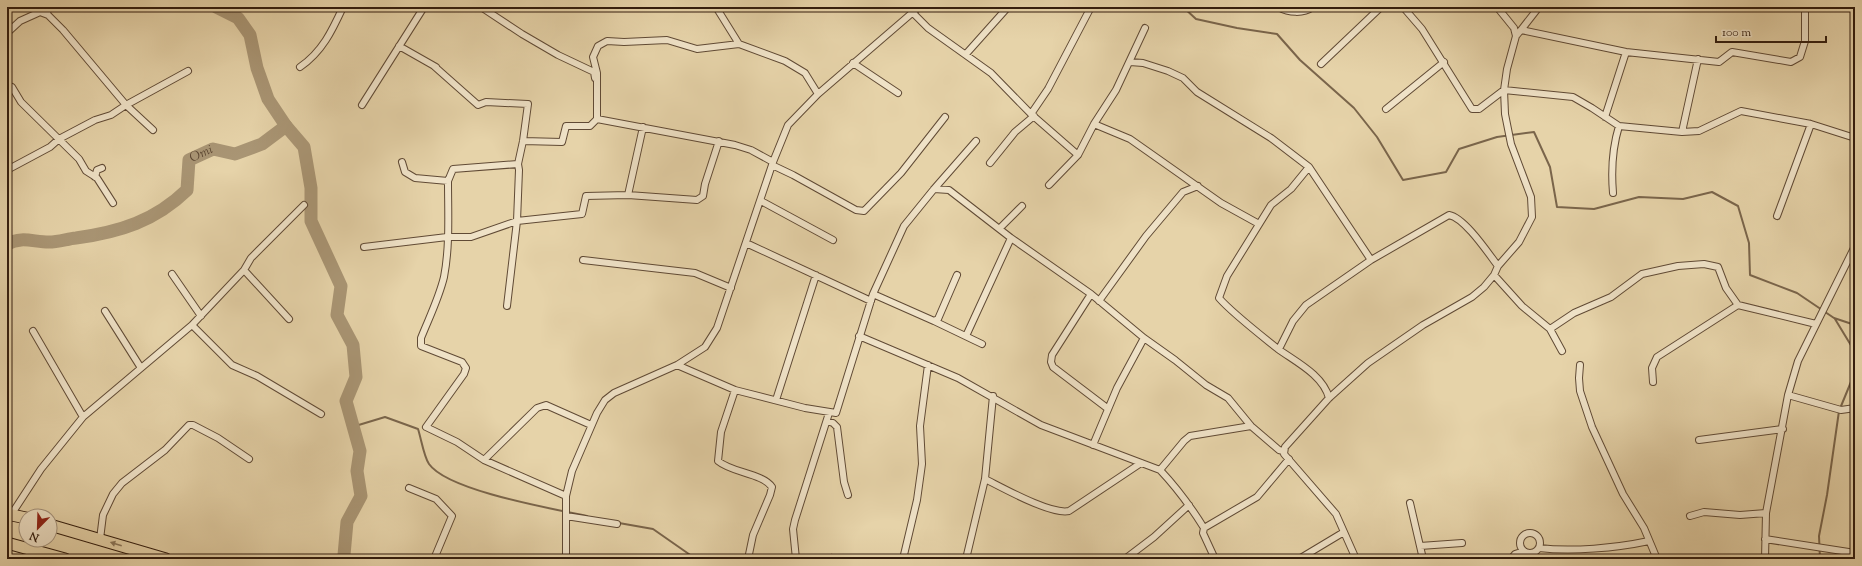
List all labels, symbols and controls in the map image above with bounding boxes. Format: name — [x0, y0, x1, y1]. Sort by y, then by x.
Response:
scale bar — [1716, 18, 1826, 44]
text: 100 m — [1722, 24, 1751, 42]
water label: Omi — [187, 141, 216, 167]
north arrow — [18, 508, 58, 548]
text: N — [27, 527, 43, 546]
one-way arrow — [109, 541, 121, 547]

